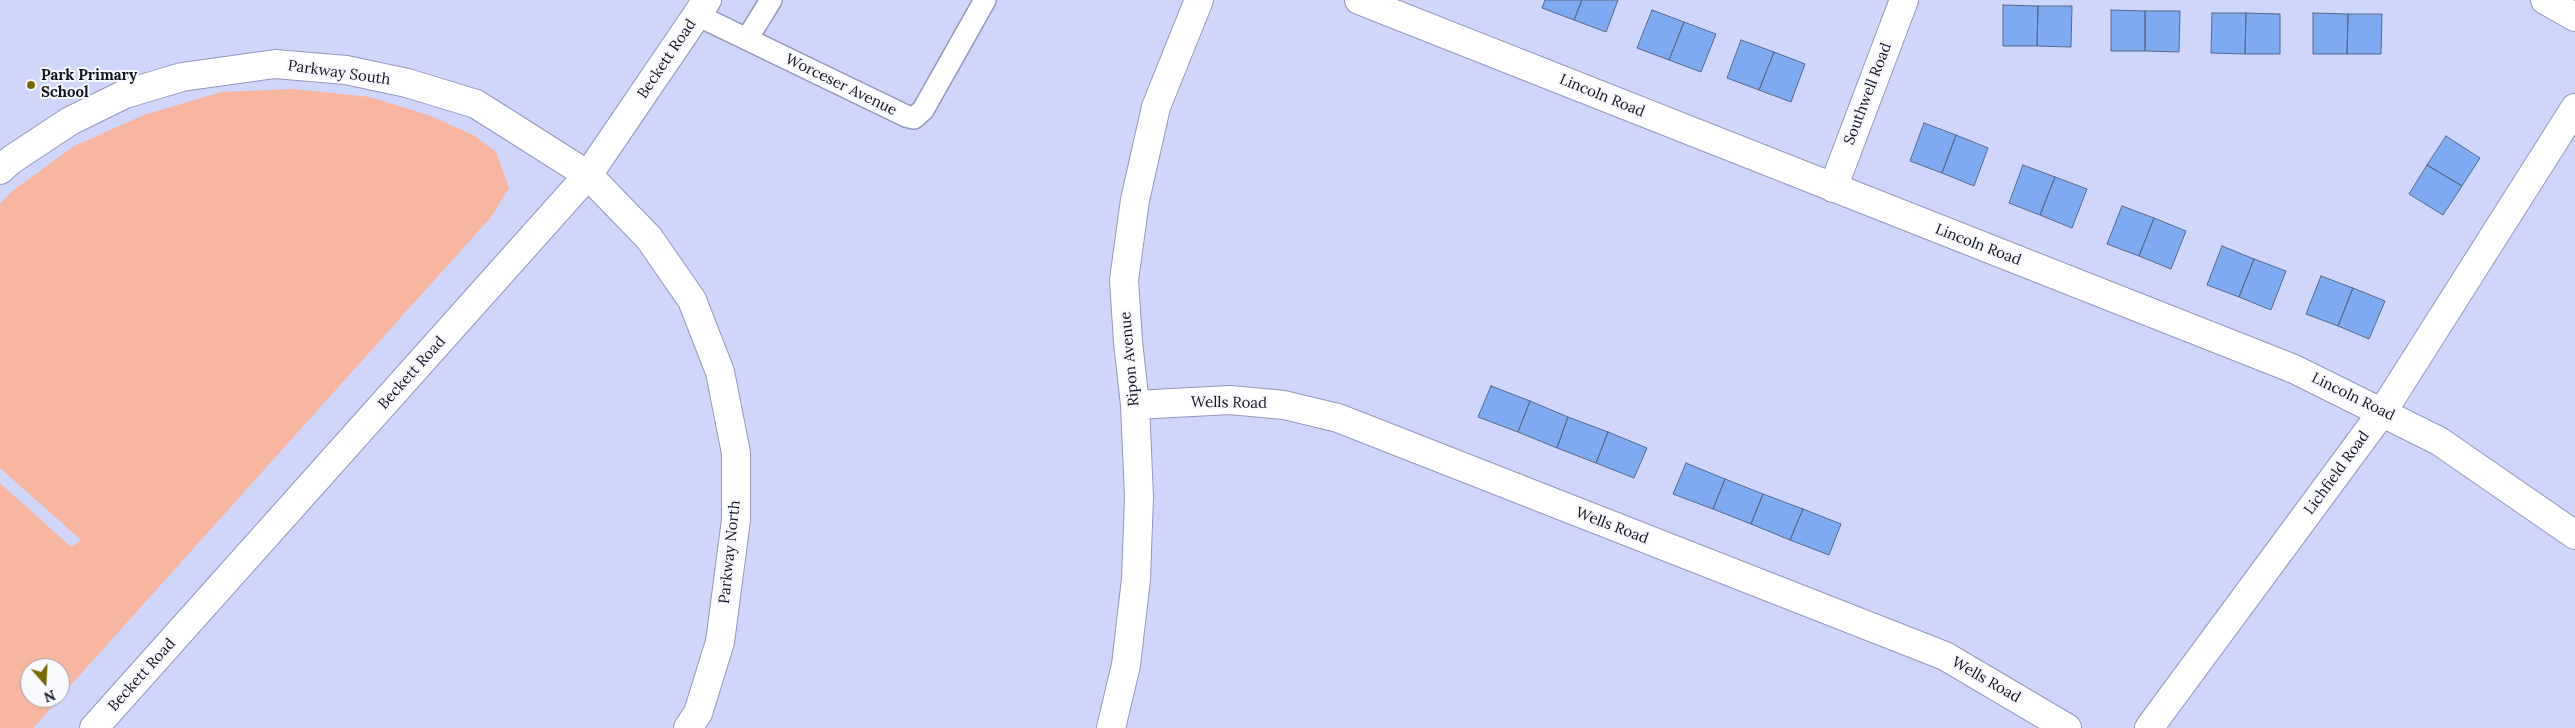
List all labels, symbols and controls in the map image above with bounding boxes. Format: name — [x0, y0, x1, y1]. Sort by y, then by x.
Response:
street label: Beckett Road — [634, 16, 700, 102]
street label: Southwell Road — [1840, 40, 1896, 148]
street label: Worceser Avenue — [782, 50, 900, 120]
street label: Parkway South — [286, 57, 392, 89]
place label: Park Primary School — [41, 67, 137, 102]
street label: Lincoln Road — [1557, 71, 1647, 121]
marker: Park Primary School — [25, 79, 37, 91]
street label: Lincoln Road — [1932, 220, 2024, 270]
street label: Ripon Avenue — [1117, 311, 1143, 407]
street label: Beckett Road — [375, 333, 449, 413]
street label: Lincoln Road — [2308, 369, 2398, 425]
street label: Wells Road — [1191, 393, 1267, 413]
street label: Lichfield Road — [2301, 428, 2373, 518]
street label: Parkway North — [716, 499, 744, 605]
street label: Wells Road — [1573, 504, 1651, 548]
street label: Beckett Road — [105, 635, 179, 715]
street label: Wells Road — [1948, 653, 2024, 707]
north arrow — [20, 658, 70, 708]
text: N — [42, 686, 58, 707]

